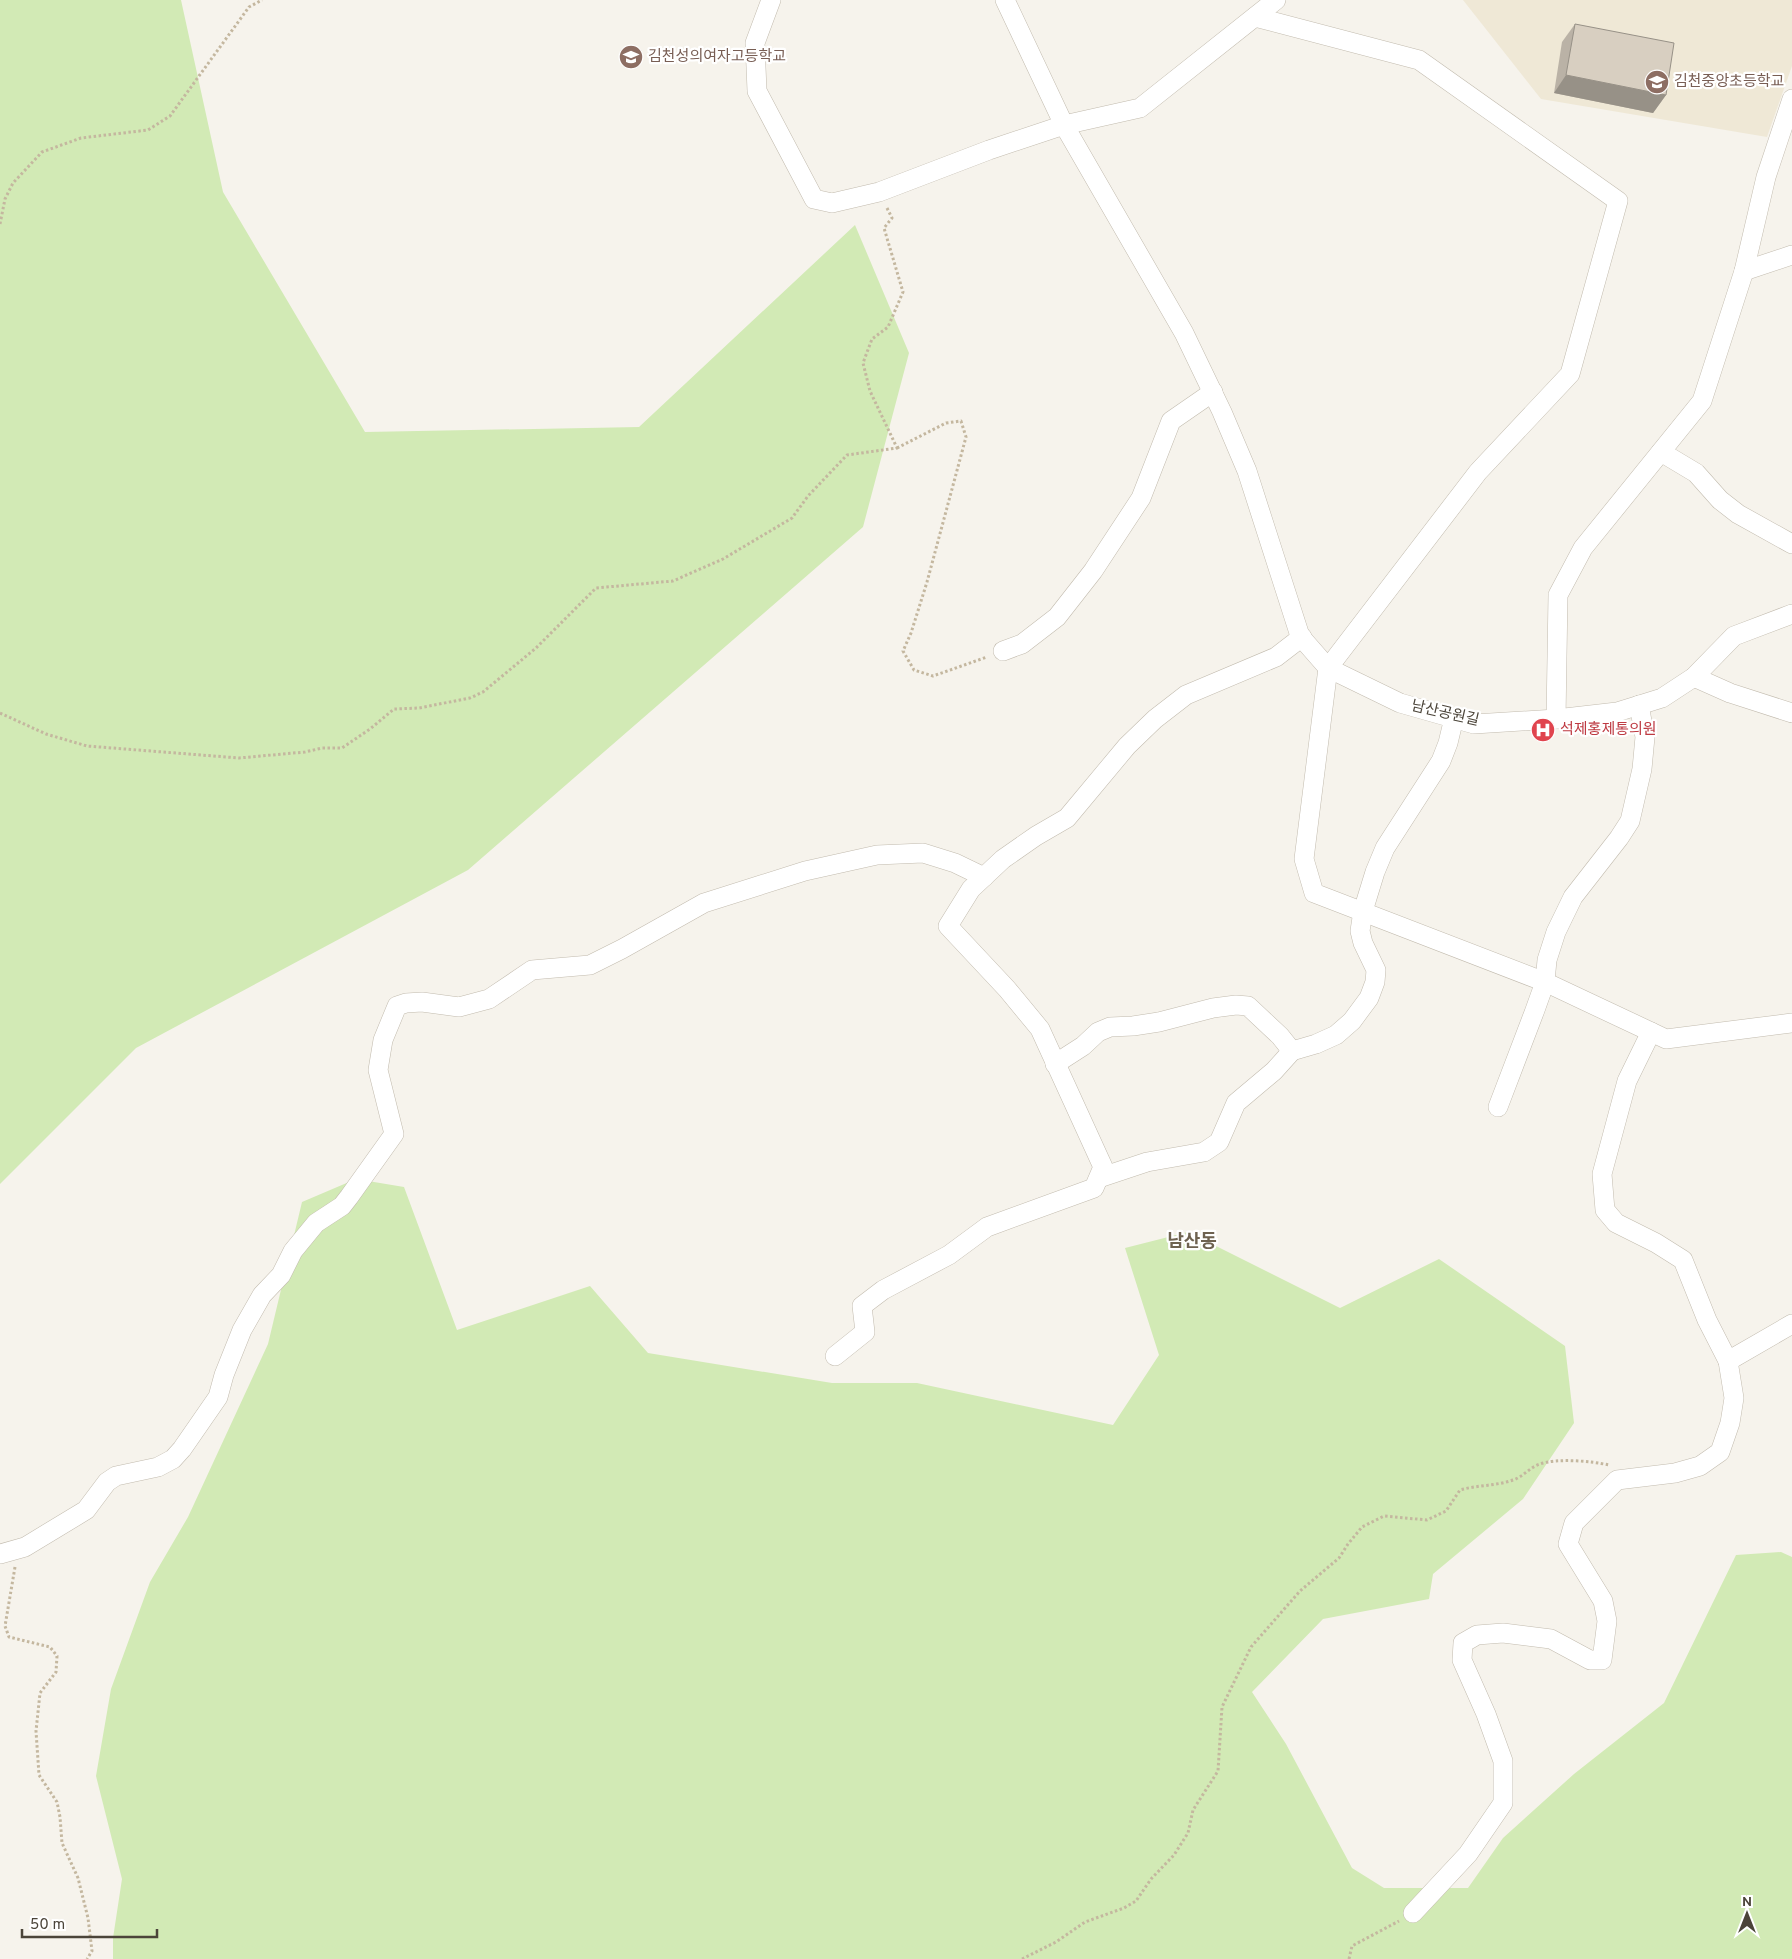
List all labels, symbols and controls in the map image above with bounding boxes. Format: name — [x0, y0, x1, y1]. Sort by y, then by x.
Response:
school or university icon: 김천성의여자고등학교 — [618, 44, 644, 70]
place label: 김천성의여자고등학교 — [648, 47, 786, 67]
school or university icon: 김천중앙초등학교 — [1644, 69, 1670, 95]
place label: 김천중앙초등학교 — [1674, 72, 1784, 92]
street label: 남산공원길 — [1409, 697, 1481, 731]
hospital icon: 석제홍제통의원 — [1530, 717, 1556, 743]
place label: 석제홍제통의원 — [1560, 721, 1657, 740]
district label: 남산동 — [1167, 1231, 1217, 1254]
north arrow — [1722, 1889, 1772, 1939]
text: N — [1742, 1894, 1752, 1911]
scale bar — [22, 1906, 158, 1938]
text: 50 m — [30, 1916, 65, 1935]

